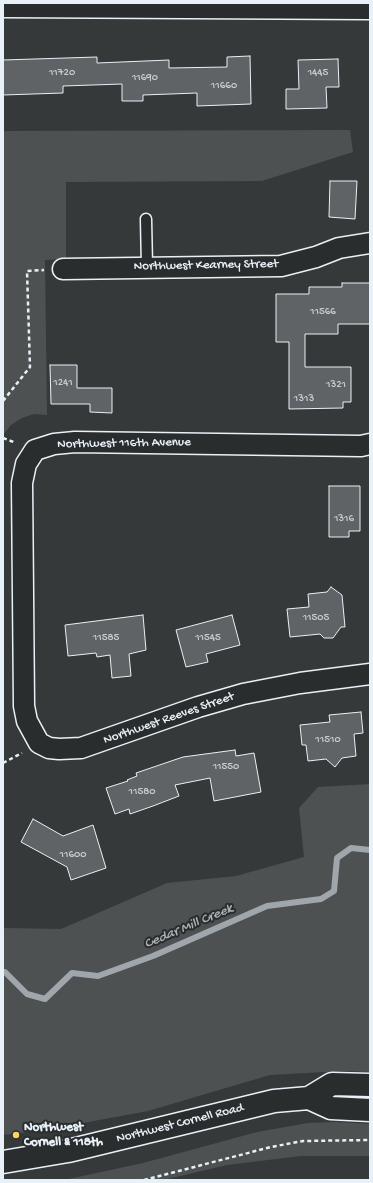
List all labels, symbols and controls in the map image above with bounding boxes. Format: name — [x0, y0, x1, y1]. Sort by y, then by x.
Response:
house number: 11720 — [49, 66, 75, 80]
house number: 1445 — [308, 66, 328, 80]
house number: 11690 — [132, 71, 158, 85]
house number: 11660 — [211, 79, 237, 93]
street label: Northwest Kearney Street — [133, 257, 279, 275]
house number: 11566 — [310, 305, 336, 319]
house number: 1241 — [53, 376, 73, 390]
house number: 1321 — [326, 378, 346, 392]
house number: 1313 — [294, 392, 314, 406]
street label: Northwest 116th Avenue — [57, 435, 191, 453]
house number: 1316 — [334, 512, 354, 526]
house number: 11505 — [303, 611, 329, 625]
house number: 11585 — [93, 631, 119, 645]
house number: 11545 — [195, 631, 221, 645]
street label: Northwest Reeves Street — [102, 689, 236, 749]
house number: 11510 — [315, 733, 341, 747]
house number: 11550 — [213, 760, 239, 774]
house number: 11580 — [129, 785, 155, 799]
house number: 11600 — [60, 848, 86, 862]
water label: Cedar Mill Creek — [142, 901, 236, 953]
street label: Northwest Cornell Road — [115, 1101, 245, 1147]
place label: Northwest Cornell & 118th — [24, 1120, 103, 1151]
marker: Northwest Cornell & 118th — [11, 1130, 21, 1140]

